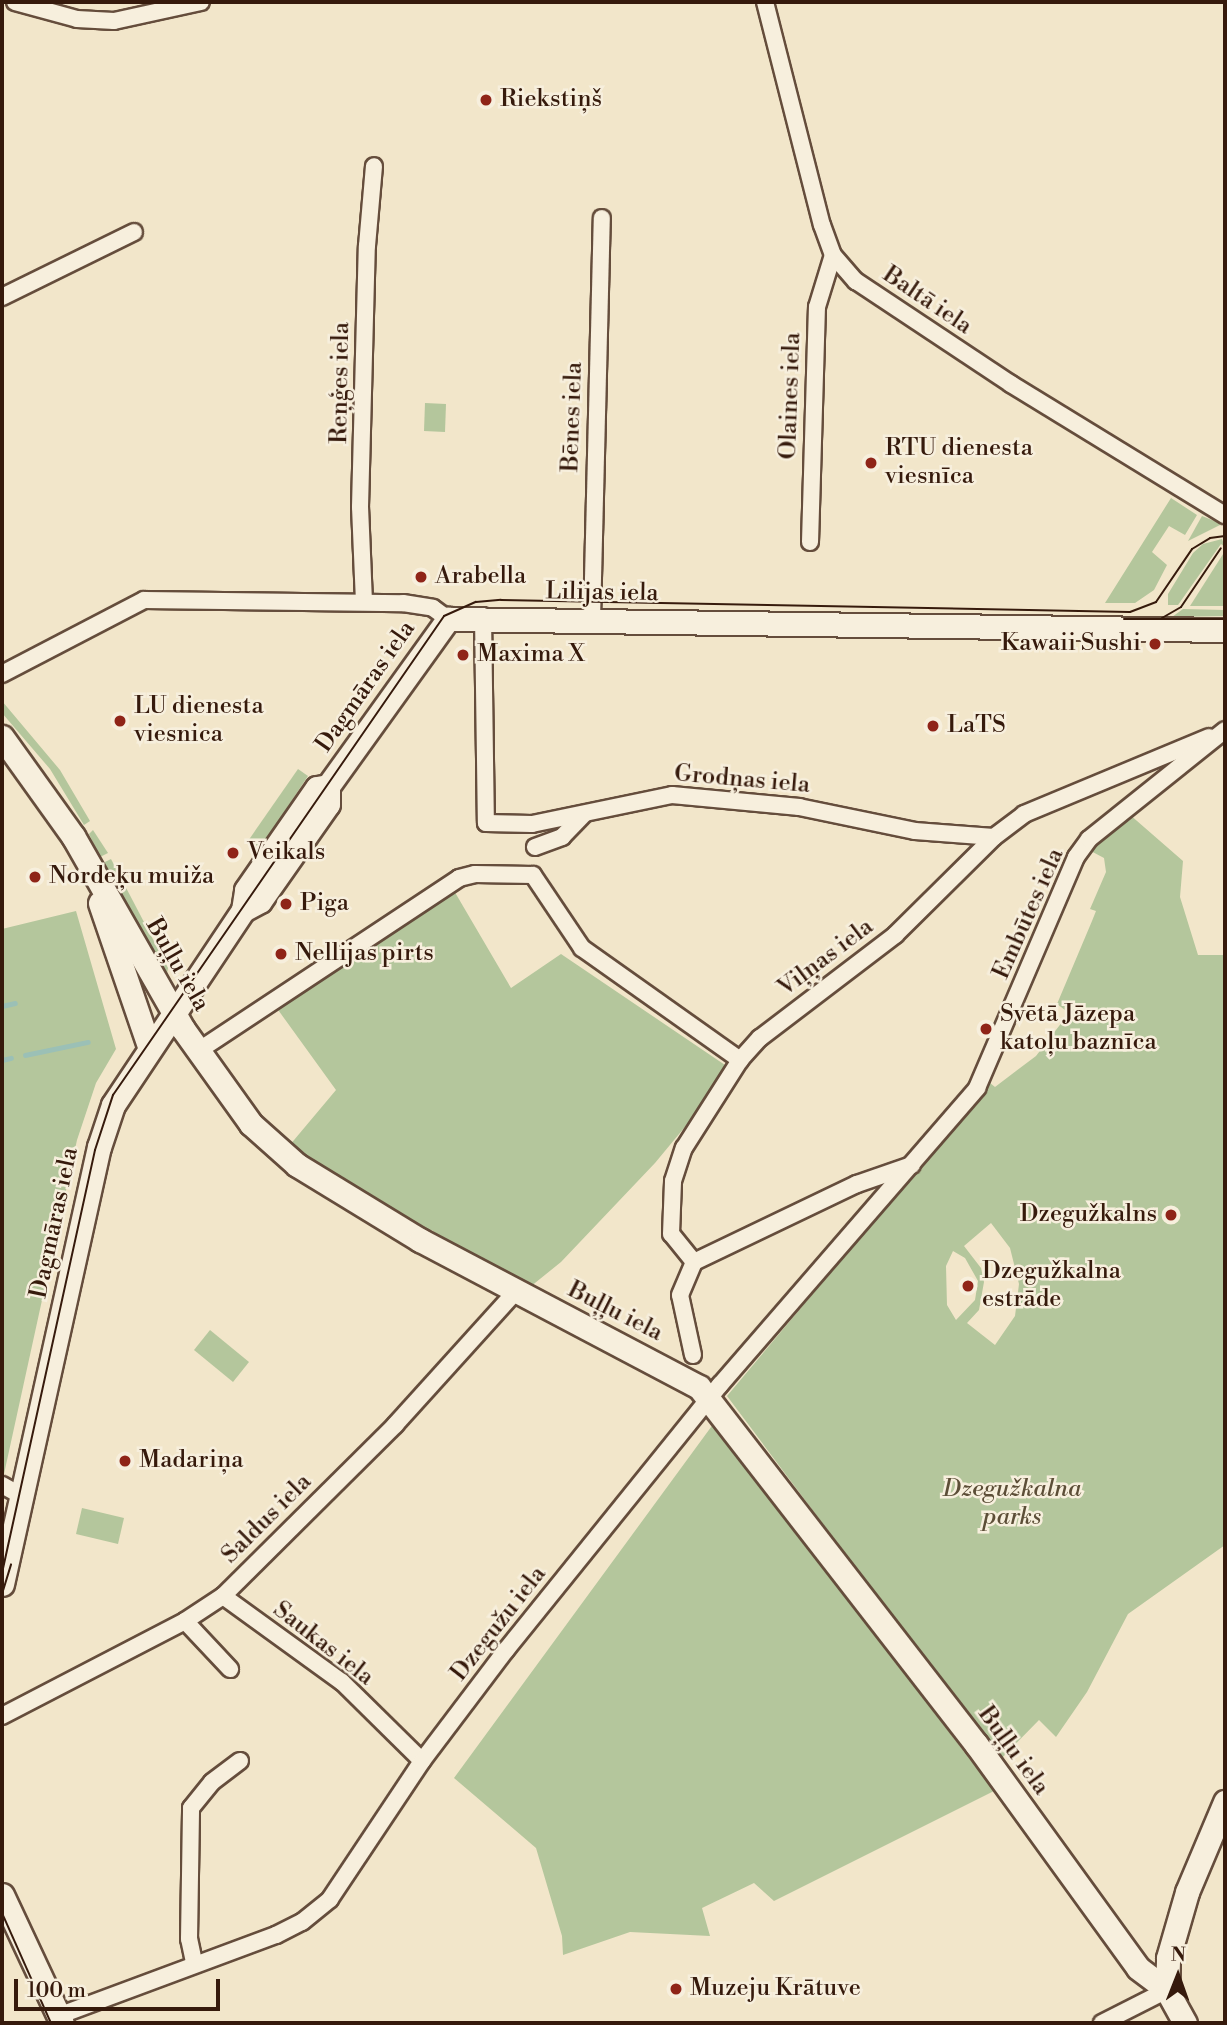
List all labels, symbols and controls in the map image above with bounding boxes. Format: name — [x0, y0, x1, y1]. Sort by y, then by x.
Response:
place label: Riekstiņš — [500, 86, 602, 114]
marker: Riekstiņš — [478, 92, 494, 108]
street label: Baltā iela — [877, 261, 977, 341]
street label: Reņģes iela — [326, 322, 356, 444]
street label: Olaines iela — [774, 332, 808, 460]
street label: Bēnes iela — [557, 361, 589, 473]
place label: RTU dienesta viesnīca — [885, 435, 1033, 491]
marker: RTU dienesta viesnīca — [863, 455, 879, 471]
place label: Arabella — [435, 563, 526, 591]
marker: Arabella — [413, 569, 429, 585]
street label: Lilijas iela — [545, 578, 659, 608]
street label: Dagmāras iela — [310, 616, 422, 758]
place label: Kawaii Sushi — [1001, 630, 1141, 658]
marker: Kawaii Sushi — [1147, 636, 1163, 652]
place label: Maxima X — [477, 641, 585, 669]
marker: Maxima X — [455, 647, 471, 663]
place label: LU dienesta viesnica — [134, 693, 264, 749]
place label: LaTS — [947, 712, 1006, 740]
marker: LU dienesta viesnica — [112, 713, 128, 729]
marker: LaTS — [925, 718, 941, 734]
street label: Grodņas iela — [673, 760, 811, 800]
place label: Veikals — [247, 839, 325, 867]
street label: Embūtes iela — [987, 844, 1071, 984]
marker: Veikals — [225, 845, 241, 861]
place label: Nordeķu muiža — [49, 863, 214, 891]
marker: Nordeķu muiža — [27, 869, 43, 885]
place label: Piga — [300, 890, 349, 918]
marker: Piga — [278, 896, 294, 912]
street label: Buļļu iela — [139, 913, 215, 1017]
street label: Viļņas iela — [773, 913, 879, 1003]
place label: Nellijas pirts — [295, 940, 434, 968]
marker: Nellijas pirts — [273, 946, 289, 962]
place label: Svētā Jāzepa katoļu baznīca — [1000, 1001, 1157, 1057]
marker: Svētā Jāzepa katoļu baznīca — [978, 1021, 994, 1037]
street label: Dagmāras iela — [25, 1145, 85, 1301]
place label: Dzegužkalns — [1020, 1201, 1157, 1229]
marker: Dzegužkalns — [1163, 1207, 1179, 1223]
place label: Dzegužkalna estrāde — [982, 1258, 1121, 1314]
street label: Buļļu iela — [563, 1276, 667, 1348]
marker: Dzegužkalna estrāde — [960, 1278, 976, 1294]
place label: Madariņa — [139, 1447, 243, 1475]
marker: Madariņa — [117, 1453, 133, 1469]
street label: Saldus iela — [216, 1468, 318, 1570]
park label: Dzegužkalna parks — [943, 1476, 1081, 1532]
street label: Dzegužu iela — [445, 1561, 553, 1687]
street label: Saukas iela — [267, 1596, 379, 1692]
street label: Buļļu iela — [971, 1701, 1055, 1801]
north arrow — [1143, 1941, 1213, 2011]
text: N — [1171, 1943, 1186, 1967]
scale bar — [18, 1966, 224, 2010]
place label: Muzeju Krātuve — [690, 1975, 861, 2003]
text: 100 m — [27, 1978, 86, 2004]
marker: Muzeju Krātuve — [668, 1981, 684, 1997]

